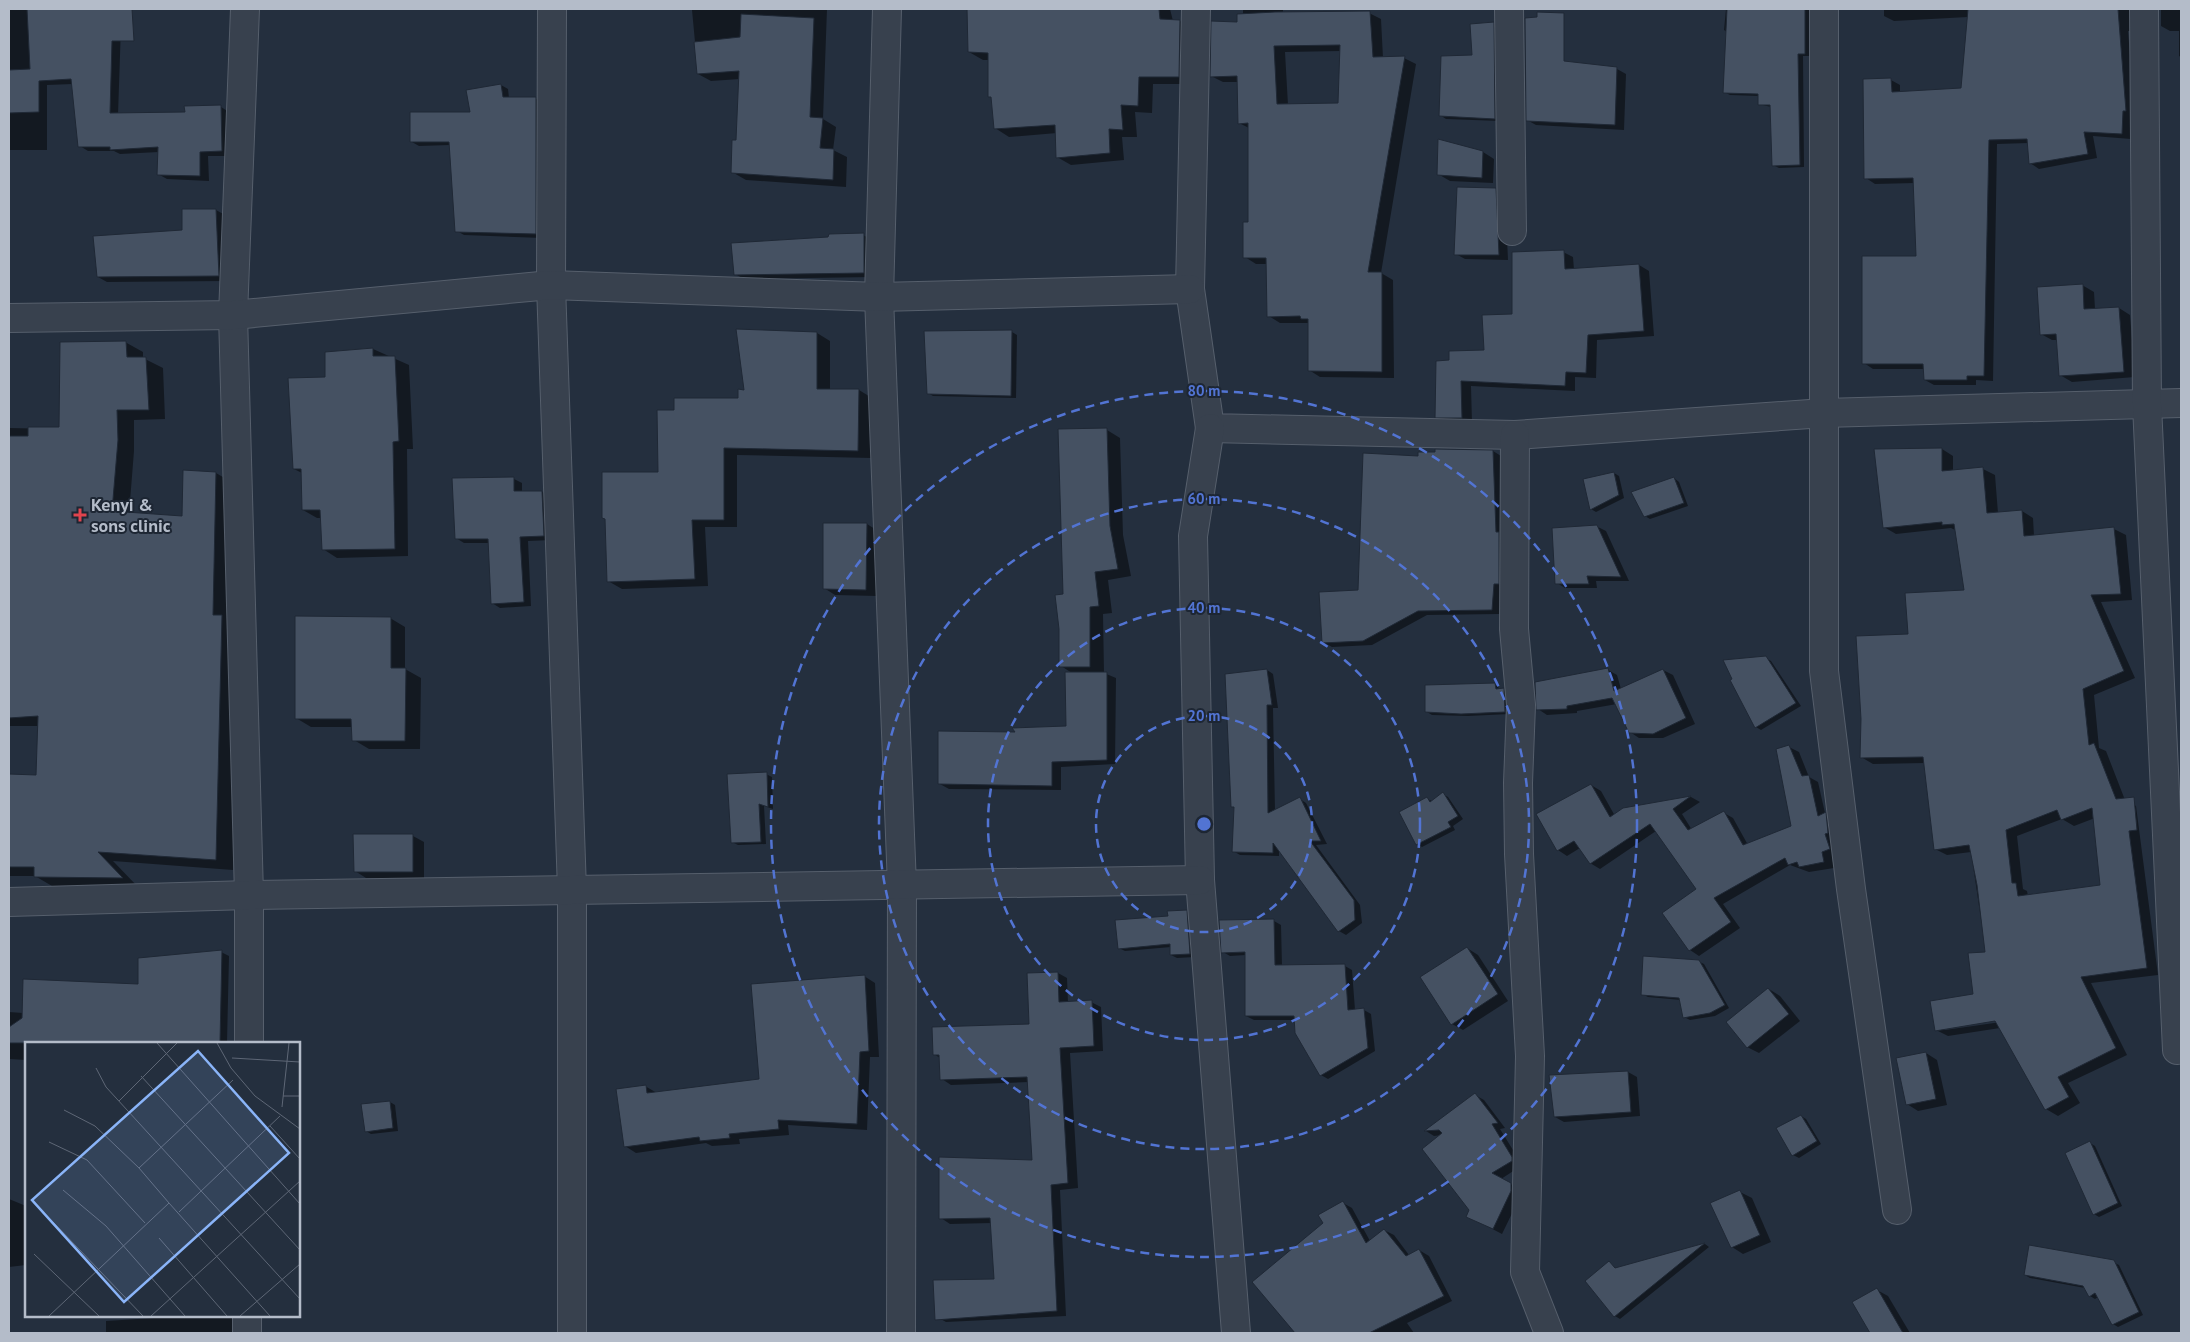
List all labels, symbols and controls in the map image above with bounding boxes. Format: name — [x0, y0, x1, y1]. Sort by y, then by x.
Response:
text: 80 m — [1188, 381, 1220, 400]
text: 60 m — [1188, 489, 1220, 508]
place label: Kenyi & sons clinic — [91, 493, 171, 537]
marker: Kenyi & sons clinic — [73, 508, 87, 522]
text: 40 m — [1188, 598, 1220, 617]
text: 20 m — [1188, 706, 1220, 725]
centre of rings — [1195, 815, 1213, 833]
inset map — [25, 1042, 300, 1317]

